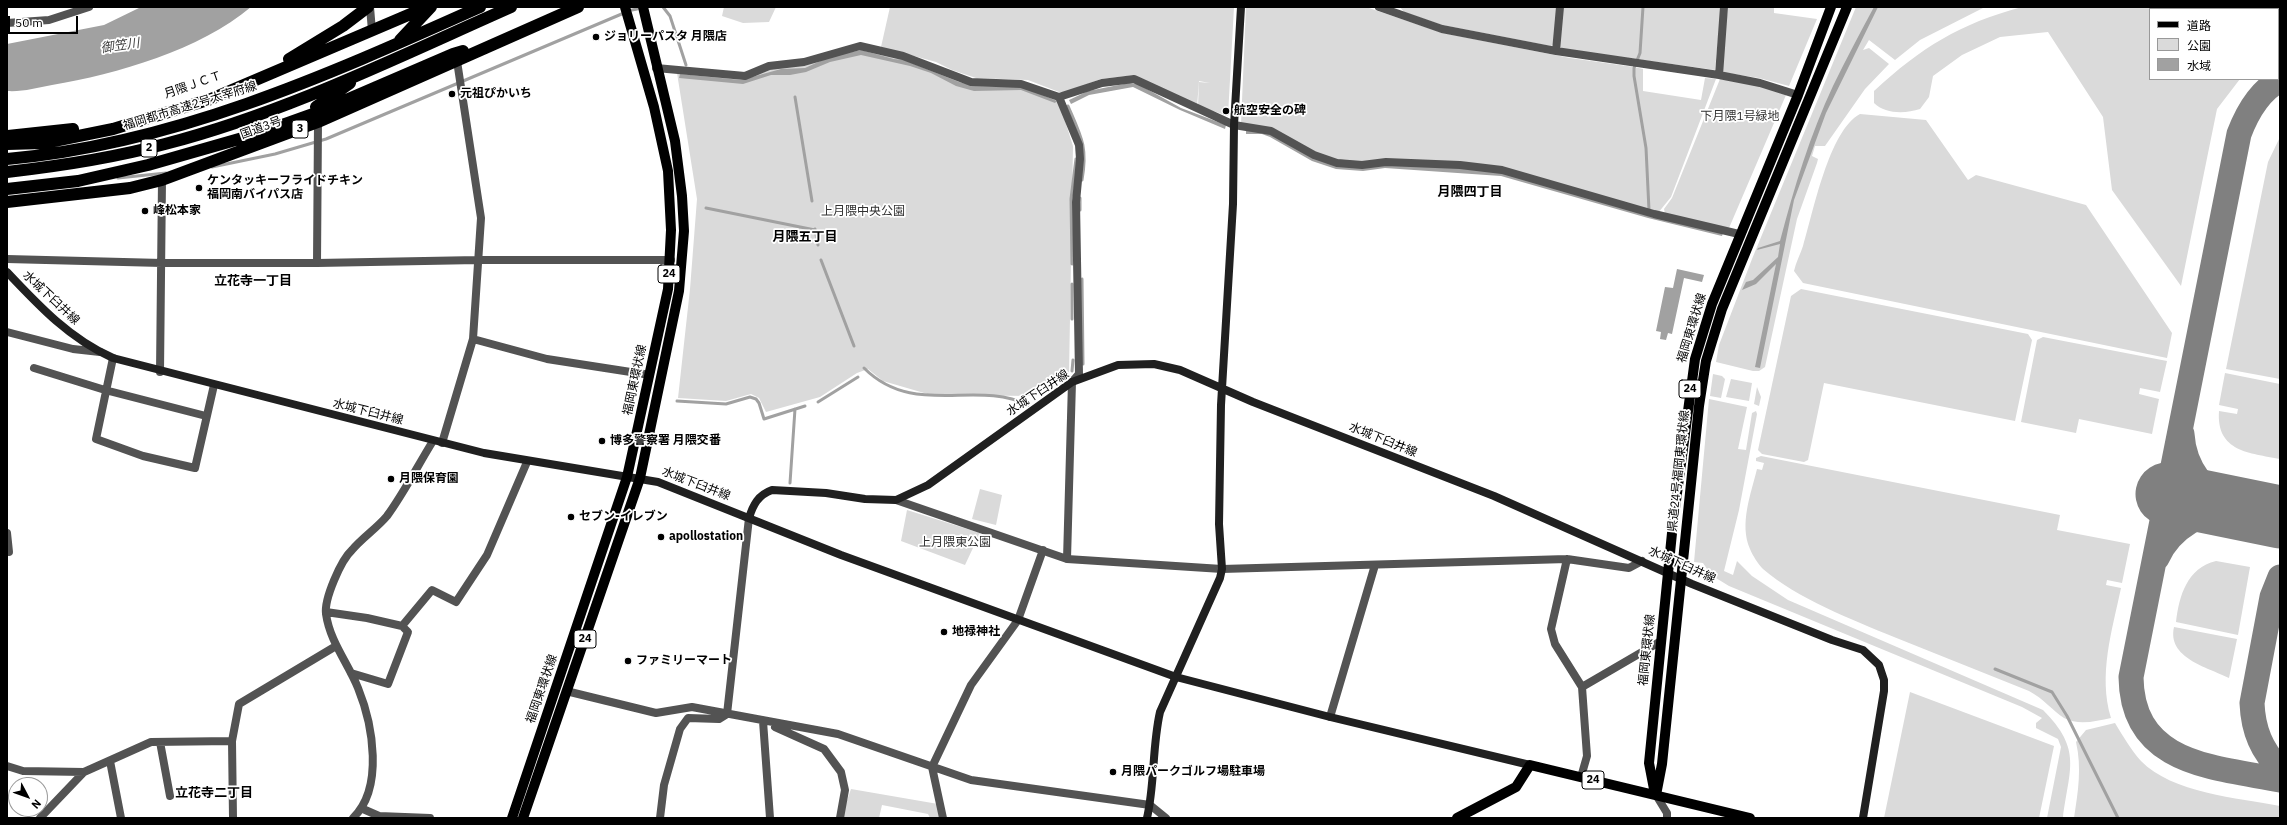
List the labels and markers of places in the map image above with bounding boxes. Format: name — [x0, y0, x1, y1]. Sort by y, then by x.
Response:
place label: ジョリーパスタ 月隈店 — [604, 30, 727, 44]
marker: ジョリーパスタ 月隈店 — [591, 32, 601, 42]
place label: 元祖ぴかいち — [460, 87, 532, 101]
marker: 元祖ぴかいち — [447, 89, 457, 99]
place label: 航空安全の碑 — [1234, 104, 1306, 118]
marker: 航空安全の碑 — [1221, 106, 1231, 116]
place label: ケンタッキーフライドチキン 福岡南バイパス店 — [207, 174, 363, 202]
marker: ケンタッキーフライドチキン 福岡南バイパス店 — [194, 183, 204, 193]
place label: 峰松本家 — [153, 204, 201, 218]
marker: 峰松本家 — [140, 206, 150, 216]
place label: 博多警察署 月隈交番 — [610, 434, 721, 448]
marker: 博多警察署 月隈交番 — [597, 436, 607, 446]
place label: 月隈保育園 — [399, 472, 459, 486]
marker: 月隈保育園 — [386, 474, 396, 484]
place label: セブン-イレブン — [579, 510, 668, 524]
marker: セブン-イレブン — [566, 512, 576, 522]
place label: apollostation — [669, 530, 743, 544]
marker: apollostation — [656, 532, 666, 542]
place label: 地禄神社 — [952, 625, 1000, 639]
marker: 地禄神社 — [939, 627, 949, 637]
place label: ファミリーマート — [636, 654, 732, 668]
marker: ファミリーマート — [623, 656, 633, 666]
place label: 月隈パークゴルフ場駐車場 — [1121, 765, 1265, 779]
marker: 月隈パークゴルフ場駐車場 — [1108, 767, 1118, 777]

